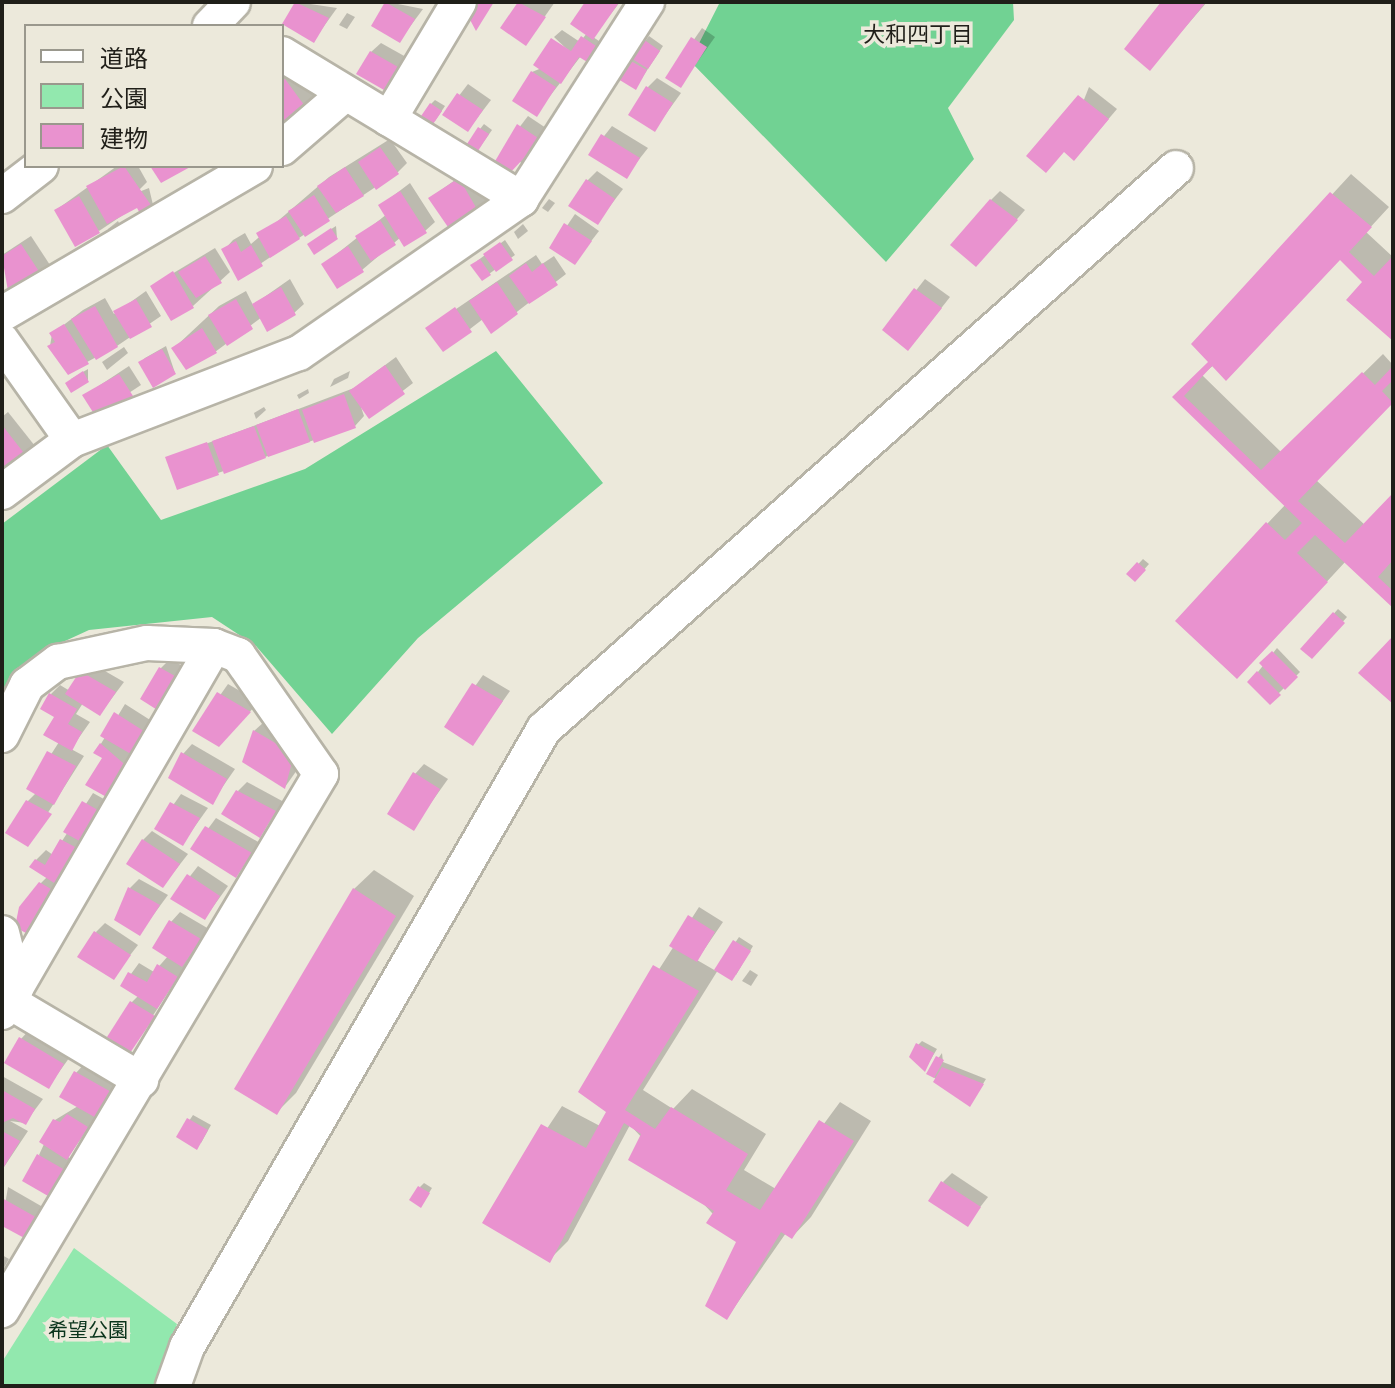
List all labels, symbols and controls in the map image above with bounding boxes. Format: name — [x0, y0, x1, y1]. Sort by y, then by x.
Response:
district label: 大和四丁目 — [863, 22, 973, 48]
legend — [24, 24, 284, 168]
text: 道路 — [100, 42, 148, 74]
text: 公園 — [100, 82, 148, 114]
text: 建物 — [100, 122, 148, 154]
park label: 希望公園 — [48, 1317, 128, 1341]

